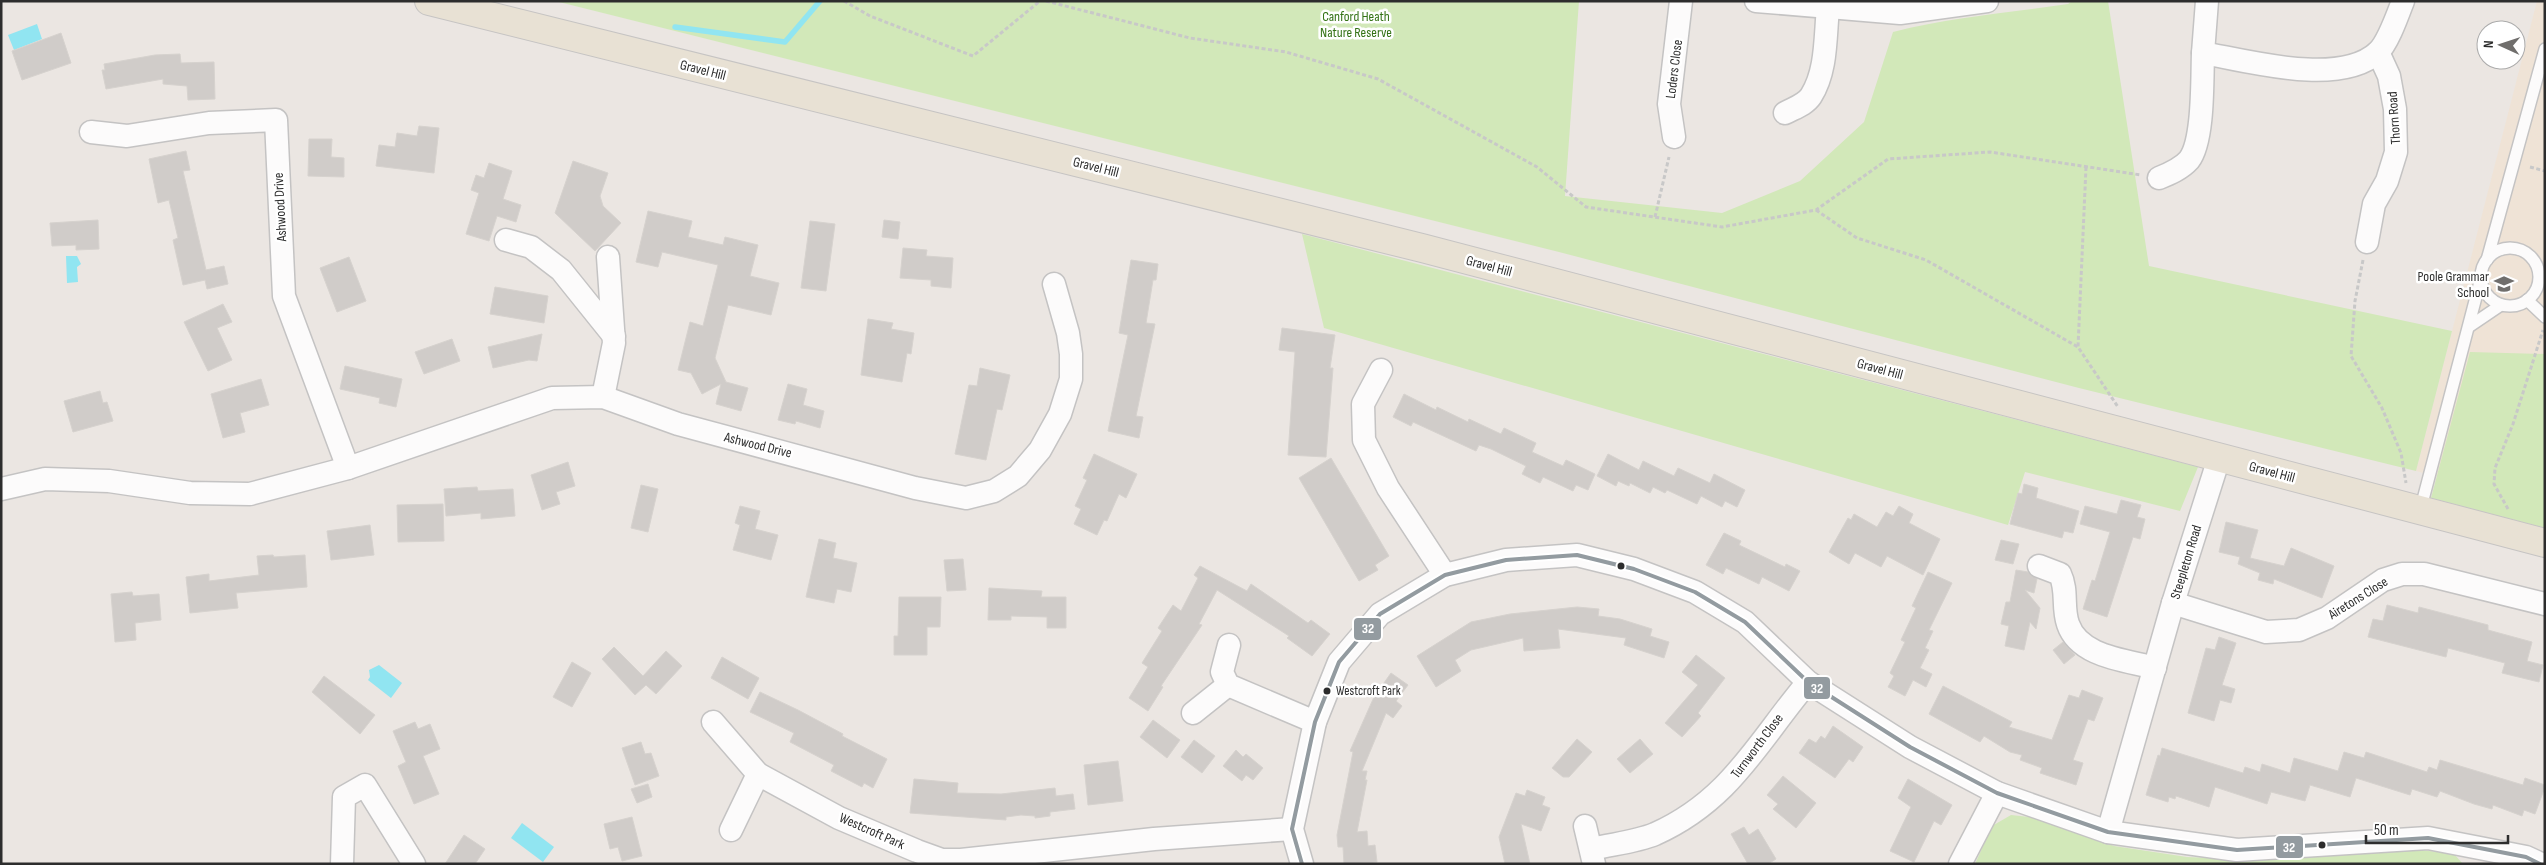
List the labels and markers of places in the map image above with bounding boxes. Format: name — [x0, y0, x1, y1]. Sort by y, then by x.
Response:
place label: Poole Grammar School — [2417, 268, 2489, 301]
school or university icon: Poole Grammar School — [2493, 273, 2515, 295]
unlabelled marker — [1616, 561, 1626, 571]
place label: Westcroft Park — [1336, 683, 1401, 699]
marker: Westcroft Park — [1322, 686, 1332, 696]
unlabelled marker — [2317, 840, 2327, 850]

